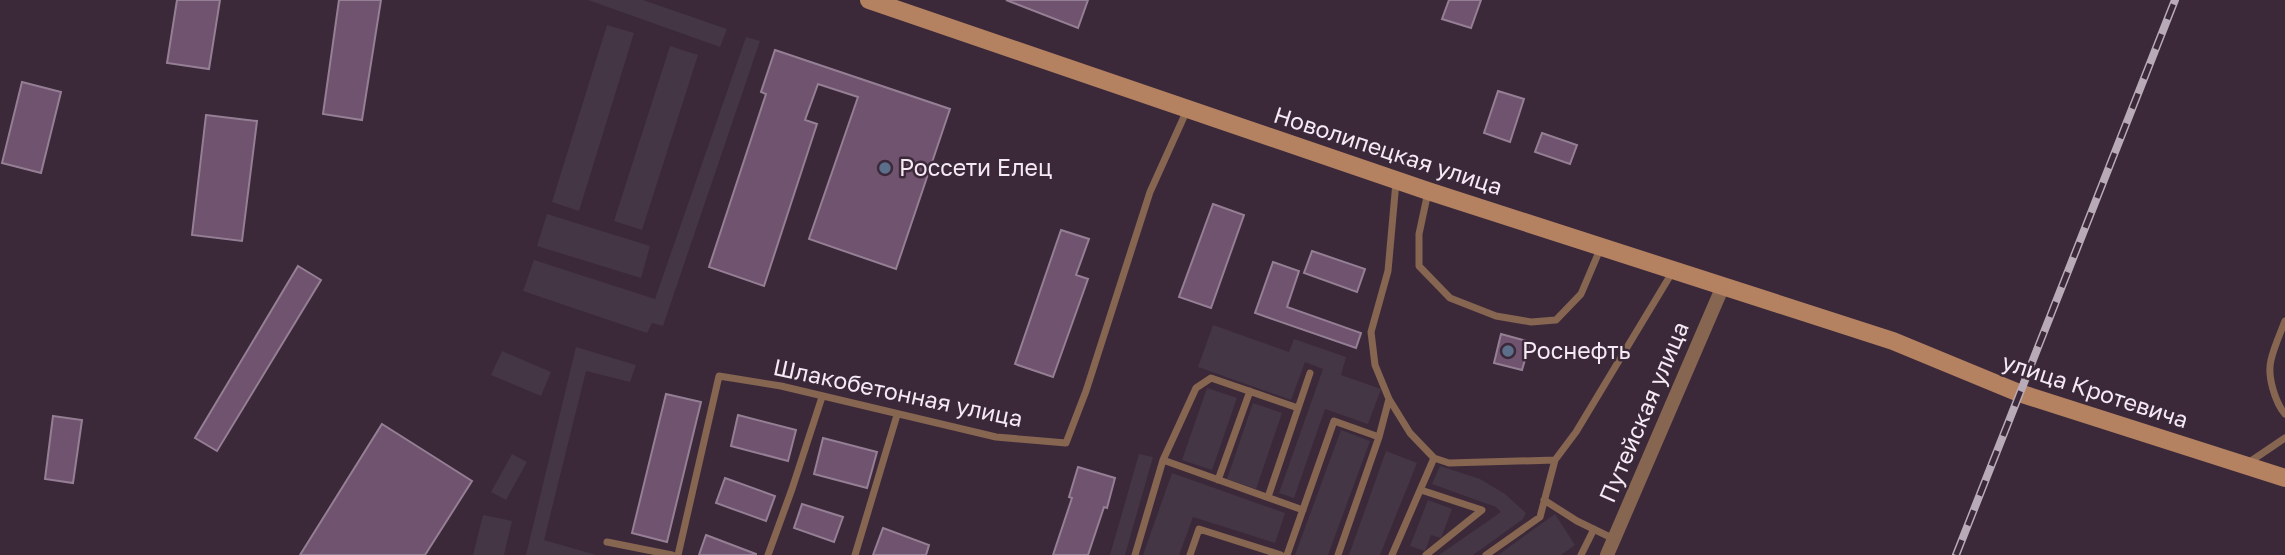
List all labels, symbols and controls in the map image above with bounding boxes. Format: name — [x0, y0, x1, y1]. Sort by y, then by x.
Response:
street label: Новолипецкая улица — [1270, 100, 1506, 200]
place label: Россети Елец — [899, 153, 1052, 181]
marker: Россети Елец — [877, 160, 893, 176]
street label: Путейская улица — [1592, 317, 1694, 506]
place label: Роснефть — [1522, 336, 1631, 364]
marker: Роснефть — [1500, 343, 1516, 359]
street label: улица Кротевича — [1999, 347, 2192, 433]
street label: Шлакобетонная улица — [771, 352, 1025, 432]

